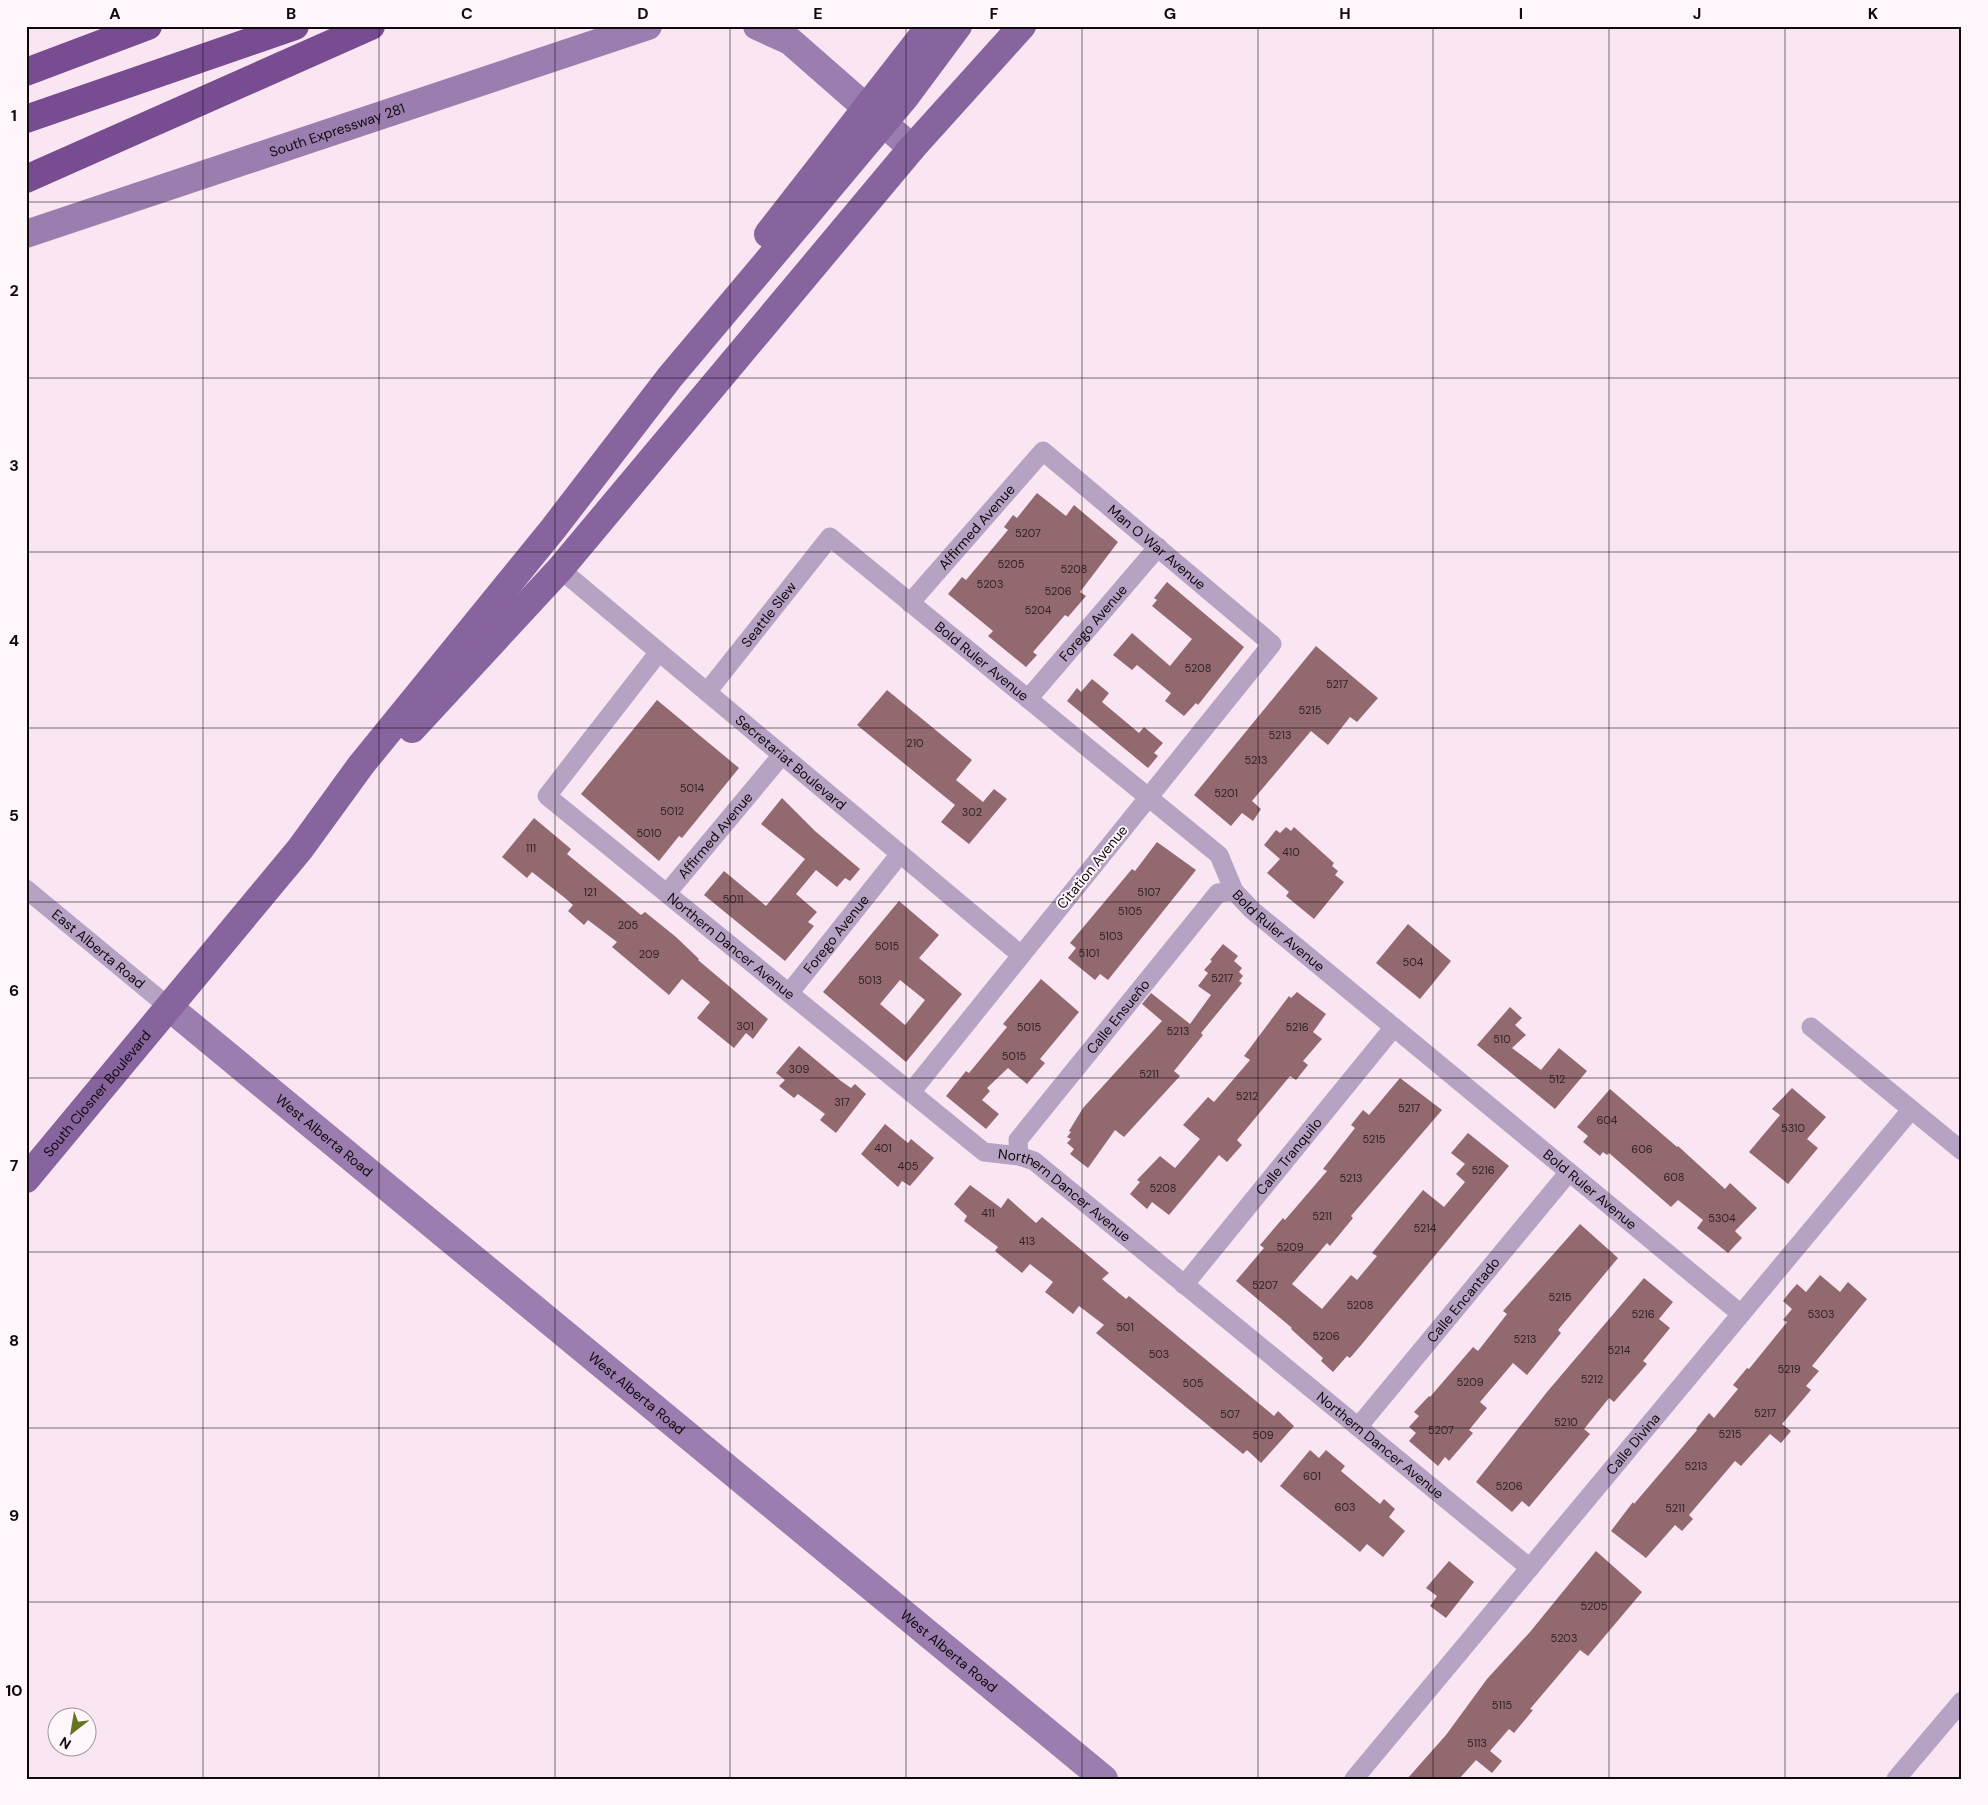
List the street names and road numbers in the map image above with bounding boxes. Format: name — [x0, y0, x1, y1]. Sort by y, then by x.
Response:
street label: South Expressway 281 — [267, 99, 407, 161]
street label: Affirmed Avenue — [934, 481, 1019, 573]
street label: Man O War Avenue — [1104, 501, 1210, 594]
street label: Seattle Slew — [737, 578, 800, 651]
street label: Forego Avenue — [1055, 581, 1131, 665]
street label: Bold Ruler Avenue — [931, 617, 1033, 705]
street label: Secretariat Boulevard — [732, 711, 850, 814]
street label: Affirmed Avenue — [674, 788, 756, 882]
street label: Citation Avenue — [1053, 821, 1131, 913]
street label: Bold Ruler Avenue — [1228, 886, 1328, 975]
street label: Northern Dancer Avenue — [664, 889, 799, 1003]
street label: Forego Avenue — [799, 891, 873, 977]
street label: East Alberta Road — [48, 905, 149, 993]
street label: Calle Ensueño — [1082, 975, 1154, 1057]
street label: South Closner Boulevard — [39, 1027, 155, 1161]
street label: West Alberta Road — [272, 1090, 376, 1181]
street label: Calle Tranquilo — [1252, 1114, 1326, 1199]
street label: Northern Dancer Avenue — [997, 1145, 1135, 1246]
street label: Bold Ruler Avenue — [1539, 1145, 1641, 1233]
street label: Calle Encantado — [1423, 1254, 1504, 1346]
street label: West Alberta Road — [584, 1348, 689, 1438]
street label: Northern Dancer Avenue — [1313, 1388, 1448, 1503]
street label: Calle Divina — [1602, 1409, 1664, 1479]
street label: West Alberta Road — [897, 1606, 1001, 1696]

